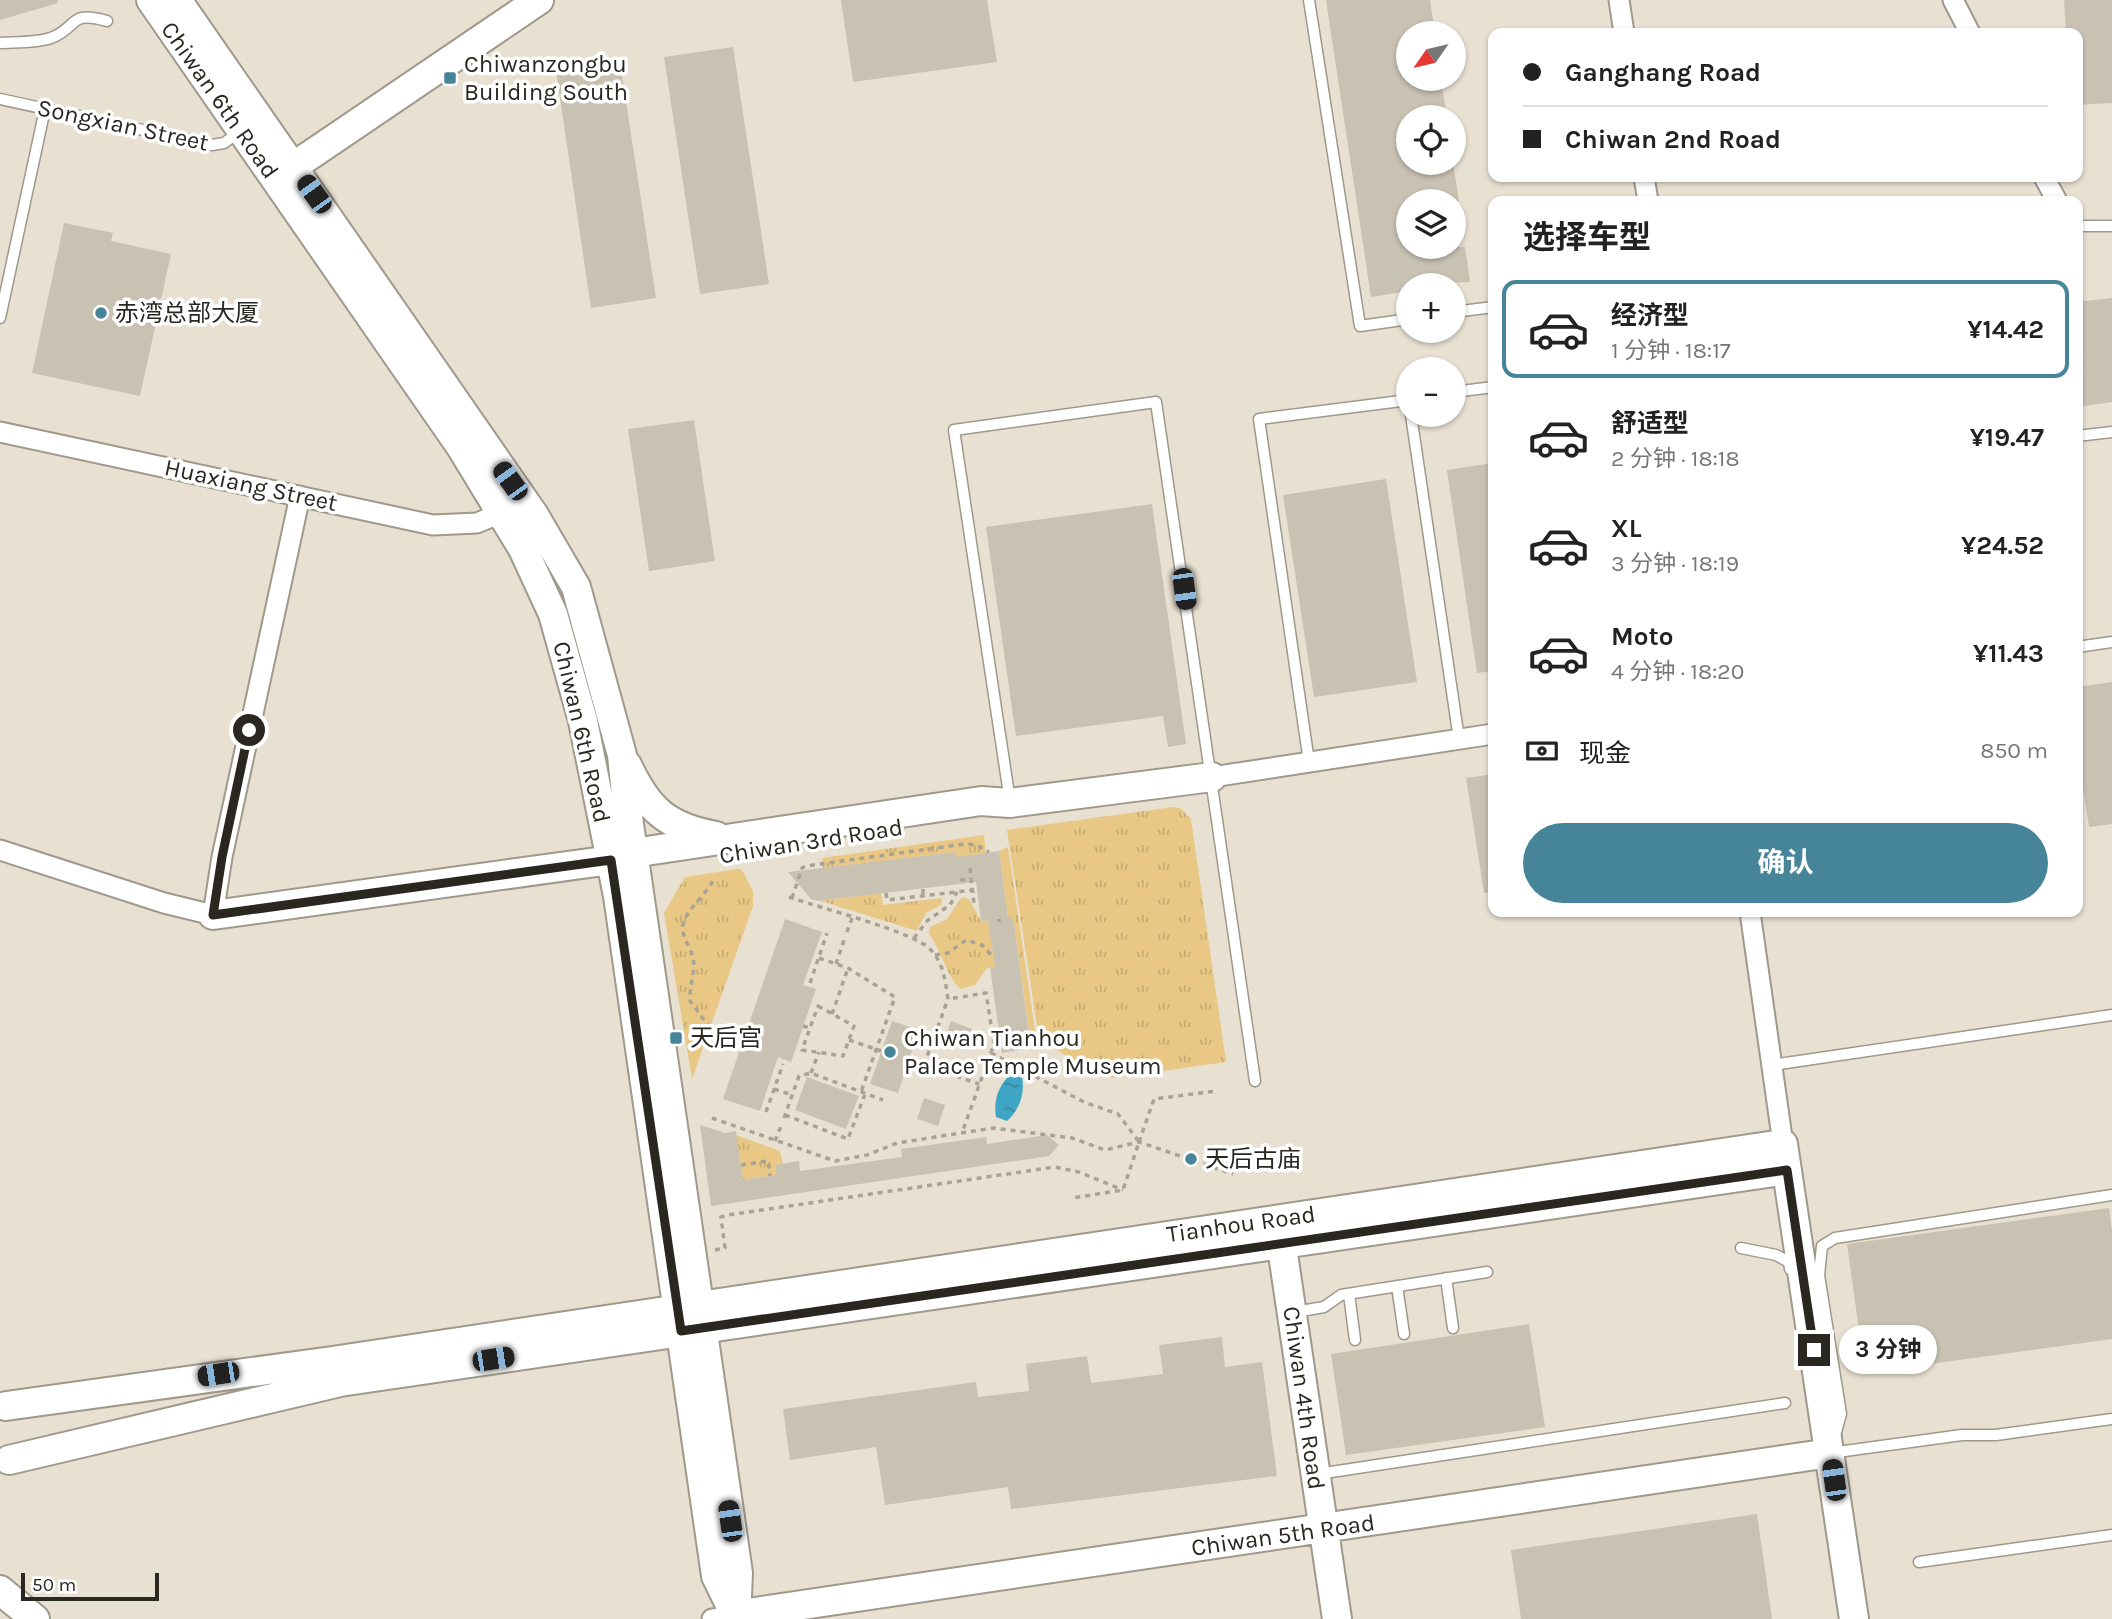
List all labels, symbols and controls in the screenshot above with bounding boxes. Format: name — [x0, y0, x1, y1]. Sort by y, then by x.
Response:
street label: Chiwan 6th Road — [155, 16, 285, 184]
north arrow — [1396, 21, 1466, 91]
map controls — [1396, 21, 1466, 427]
place label: Chiwanzongbu Building South — [464, 50, 628, 106]
text: Ganghang Road — [1565, 57, 1761, 88]
marker: Chiwanzongbu Building South — [442, 70, 458, 86]
street label: Songxian Street — [35, 93, 211, 157]
button: locate — [1396, 105, 1466, 175]
text: Chiwan 2nd Road — [1565, 124, 1781, 155]
car — [294, 171, 335, 217]
button: layers — [1396, 189, 1466, 259]
text: 选择车型 — [1523, 219, 1651, 256]
button: + — [1396, 273, 1466, 343]
icon: car — [1527, 298, 1590, 361]
place label: 赤湾总部大厦 — [115, 299, 259, 327]
text: 经济型 — [1611, 300, 1689, 331]
marker: 赤湾总部大厦 — [93, 305, 109, 321]
text: ¥14.42 — [1967, 314, 2044, 345]
text: 1 分钟 · 18:17 — [1611, 337, 1731, 364]
button: − — [1396, 357, 1466, 427]
icon: car — [1527, 406, 1590, 469]
text: 舒适型 — [1611, 408, 1689, 439]
text: ¥19.47 — [1970, 422, 2044, 453]
text: 2 分钟 · 18:18 — [1611, 445, 1740, 472]
street label: Huaxiang Street — [162, 453, 340, 517]
car — [490, 458, 531, 504]
text: XL — [1611, 513, 1642, 544]
icon: car — [1527, 514, 1590, 577]
text: ¥24.52 — [1961, 530, 2044, 561]
text: 3 分钟 · 18:19 — [1611, 550, 1739, 577]
car — [1171, 567, 1198, 611]
text: Moto — [1611, 621, 1673, 652]
icon: car — [1527, 622, 1590, 685]
text: ¥11.43 — [1973, 638, 2044, 669]
street label: Chiwan 6th Road — [548, 639, 616, 825]
text: 4 分钟 · 18:20 — [1611, 658, 1744, 685]
route start — [233, 714, 265, 746]
icon: cash — [1523, 732, 1561, 770]
text: 850 m — [1980, 737, 2048, 764]
text: 现金 — [1579, 738, 1631, 769]
street label: Chiwan 3rd Road — [717, 813, 905, 869]
button: 确认 — [1523, 823, 2048, 903]
place label: 天后宫 — [690, 1024, 762, 1052]
place label: Chiwan Tianhou Palace Temple Museum — [904, 1024, 1161, 1080]
marker: 天后宫 — [668, 1030, 684, 1046]
marker: Chiwan Tianhou Palace Temple Museum — [882, 1044, 898, 1060]
place label: 天后古庙 — [1205, 1145, 1301, 1173]
marker: 天后古庙 — [1183, 1151, 1199, 1167]
street label: Tianhou Road — [1165, 1200, 1317, 1248]
street label: Chiwan 4th Road — [1277, 1304, 1331, 1492]
callout: 3 分钟 — [1839, 1326, 1937, 1374]
route end — [1798, 1334, 1830, 1366]
text: 3 分钟 — [1855, 1336, 1921, 1363]
car — [471, 1345, 516, 1373]
car — [196, 1360, 241, 1388]
car — [1821, 1458, 1848, 1502]
car — [717, 1499, 744, 1543]
street label: Chiwan 5th Road — [1189, 1508, 1377, 1562]
scale bar — [21, 1570, 159, 1602]
text: 50 m — [32, 1574, 76, 1596]

